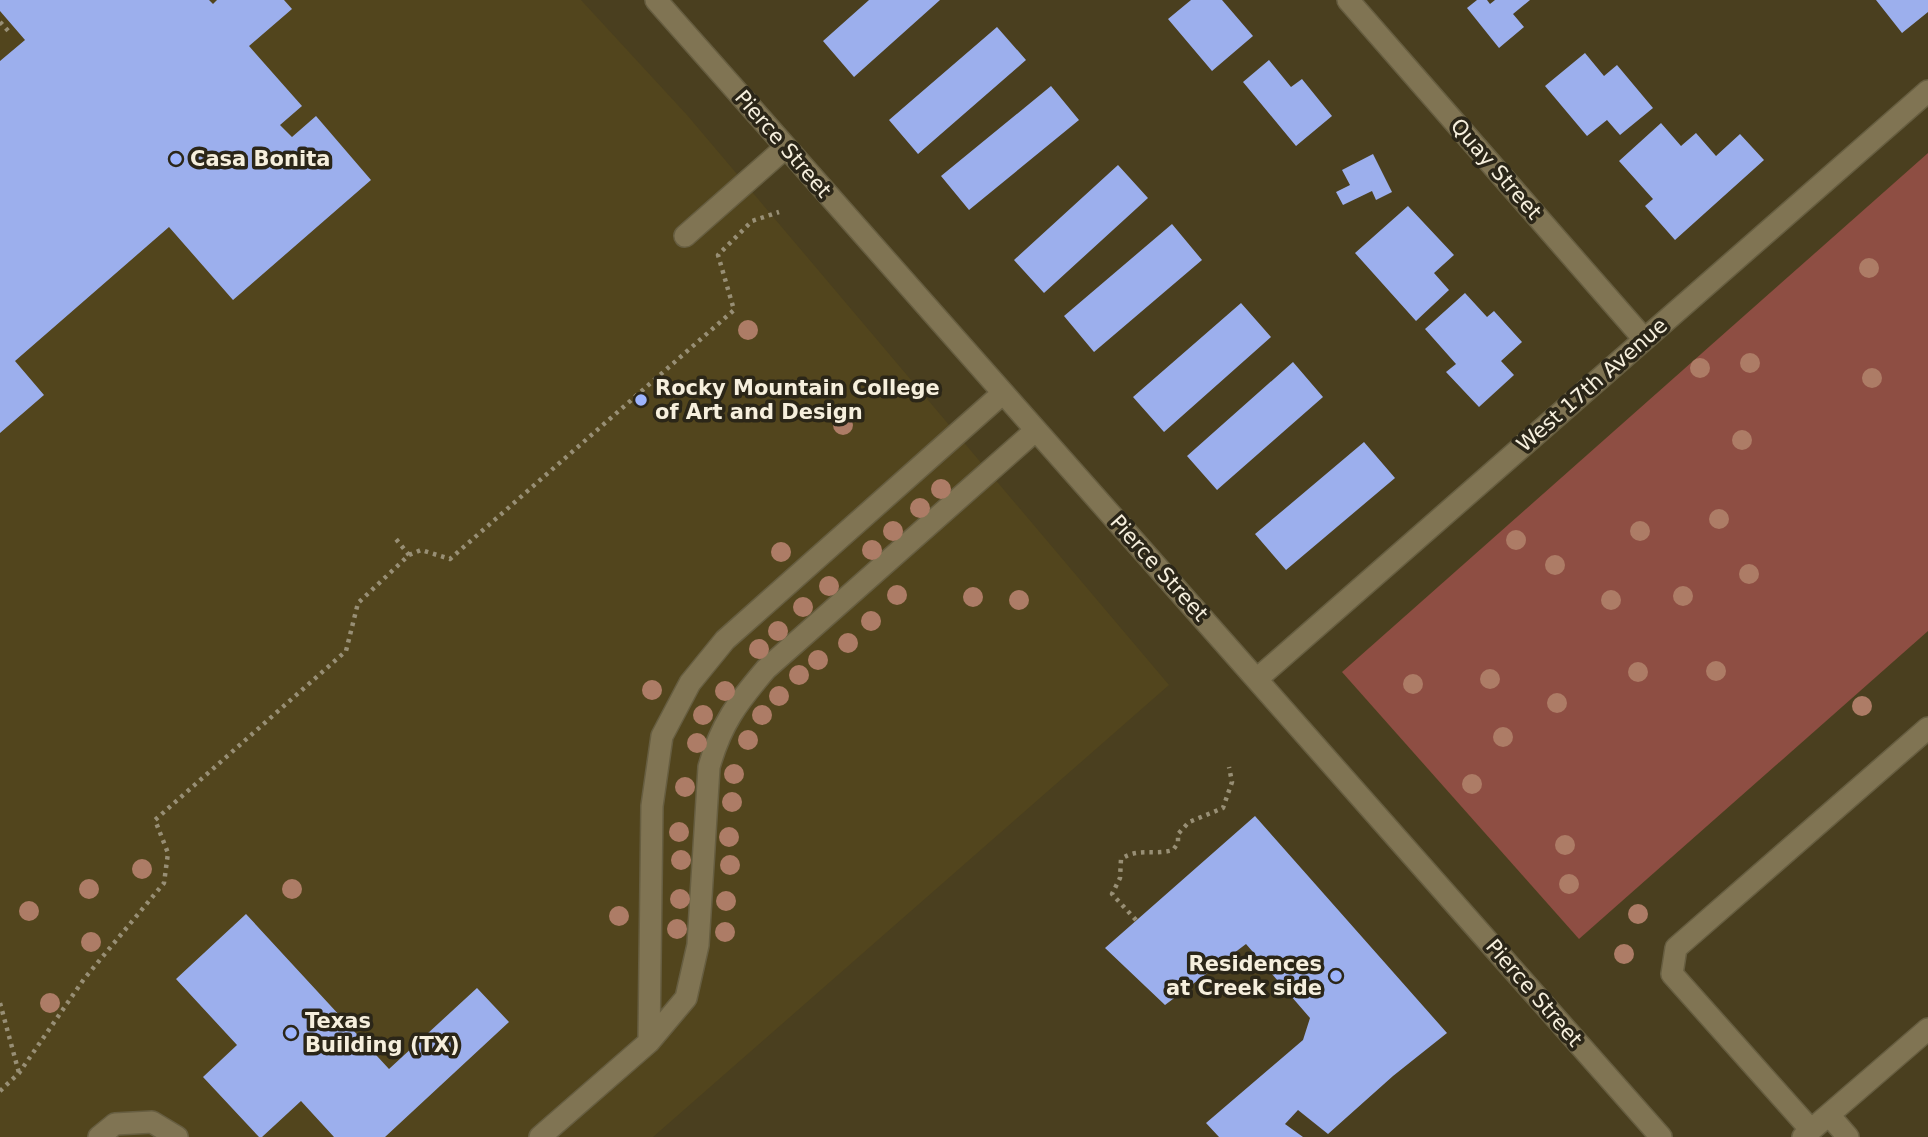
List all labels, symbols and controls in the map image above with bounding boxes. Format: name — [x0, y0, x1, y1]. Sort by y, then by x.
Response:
street label: Pierce Street — [730, 86, 836, 202]
street label: Quay Street — [1446, 114, 1546, 224]
place label: Casa Bonita — [190, 147, 330, 171]
marker: Casa Bonita — [168, 151, 184, 167]
street label: West 17th Avenue — [1512, 313, 1672, 457]
place label: Rocky Mountain College of Art and Design — [655, 376, 940, 424]
marker: Rocky Mountain College of Art and Design — [633, 392, 649, 408]
street label: Pierce Street — [1105, 510, 1213, 626]
street label: Pierce Street — [1481, 935, 1587, 1051]
place label: Residences at Creek side — [1166, 952, 1322, 1000]
marker: Residences at Creek side — [1328, 968, 1344, 984]
place label: Texas Building (TX) — [305, 1009, 460, 1057]
marker: Texas Building (TX) — [283, 1025, 299, 1041]

